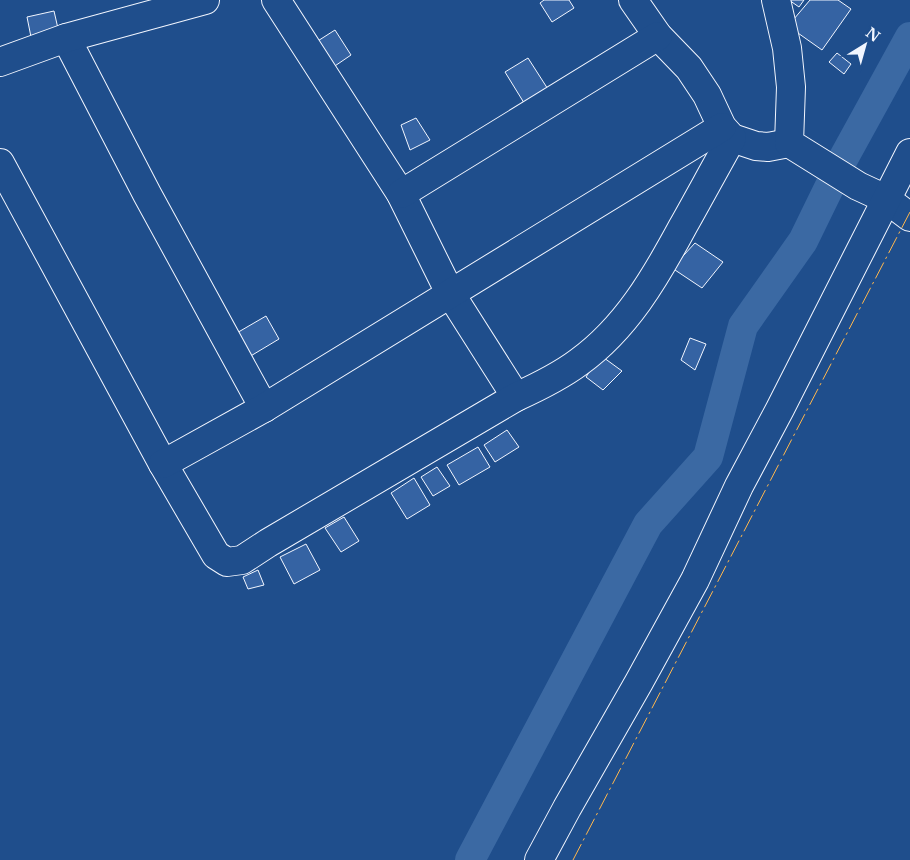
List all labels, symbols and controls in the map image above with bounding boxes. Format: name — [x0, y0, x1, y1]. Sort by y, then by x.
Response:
north arrow — [840, 20, 890, 70]
text: N — [862, 23, 883, 46]

